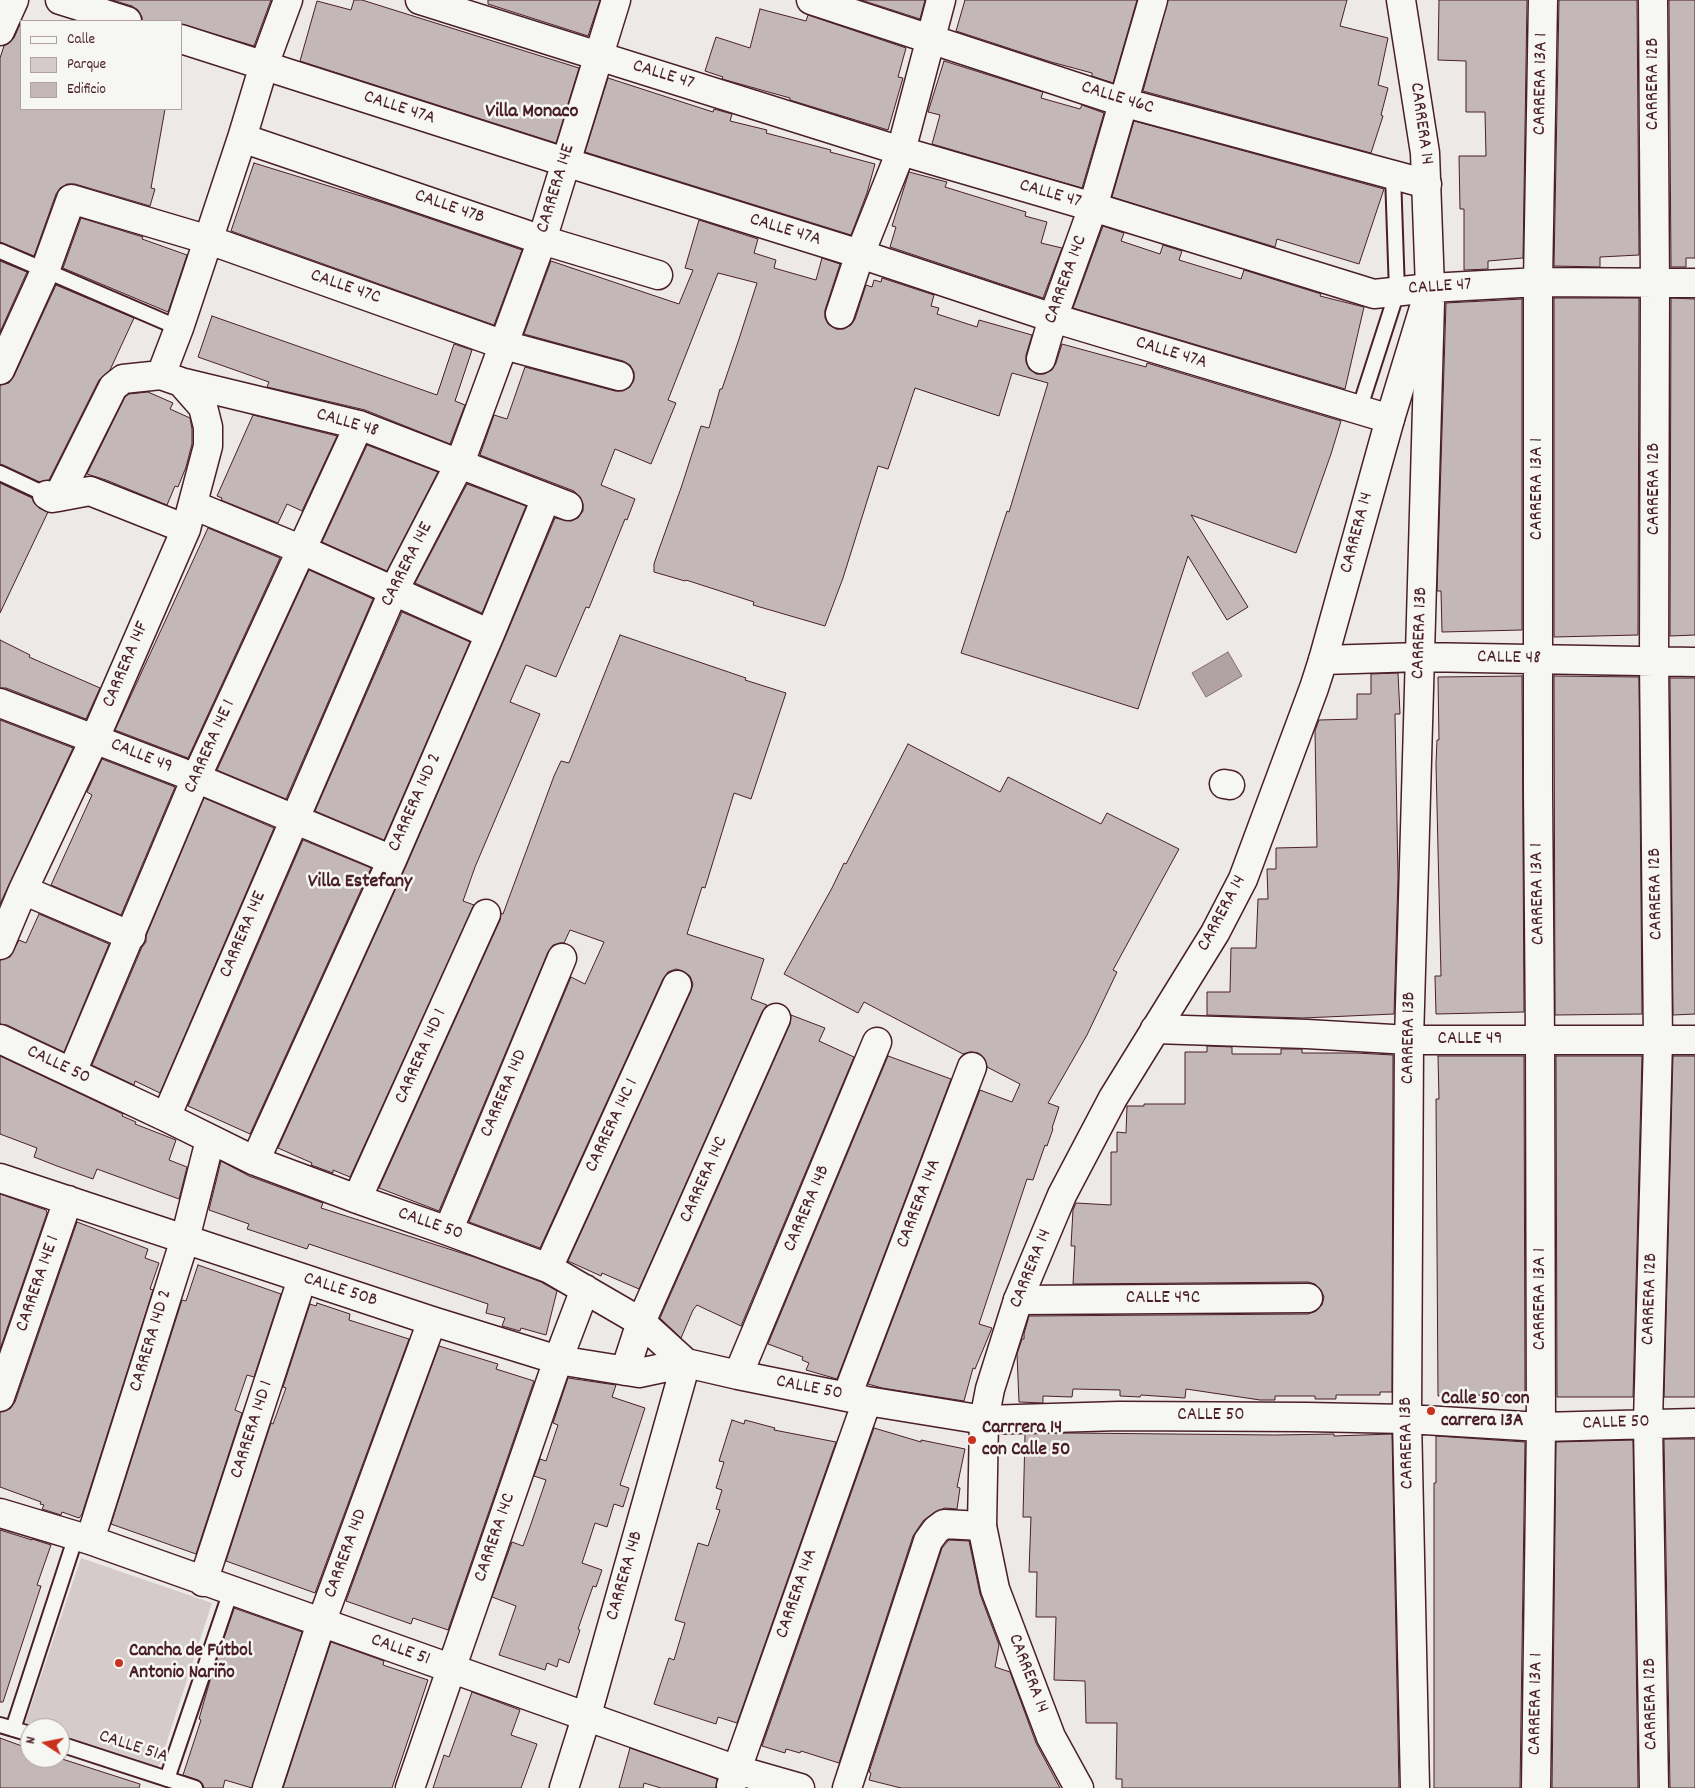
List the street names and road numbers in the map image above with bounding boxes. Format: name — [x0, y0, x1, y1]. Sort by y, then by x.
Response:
street label: CARRERA 13A 1 — [1530, 33, 1554, 135]
street label: CARRERA 12B — [1643, 38, 1665, 130]
street label: CALLE 47 — [629, 56, 697, 96]
street label: CALLE 46C — [1078, 77, 1156, 121]
street label: CARRERA 14 — [1403, 81, 1437, 167]
street label: CALLE 47A — [360, 87, 438, 131]
street label: CARRERA 14E — [533, 142, 581, 236]
street label: CALLE 47 — [1016, 175, 1084, 215]
street label: CALLE 47B — [411, 185, 487, 231]
street label: CALLE 47A — [746, 209, 824, 253]
street label: CARRERA 14C — [1041, 233, 1093, 327]
street label: CALLE 47C — [307, 265, 383, 311]
street label: CALLE 47 — [1408, 274, 1472, 302]
street label: CALLE 47A — [1132, 332, 1210, 376]
street label: CALLE 48 — [313, 404, 381, 444]
street label: CARRERA 13A 1 — [1527, 438, 1549, 540]
street label: CARRERA 12B — [1644, 443, 1666, 535]
street label: CARRERA 14 — [1336, 490, 1380, 576]
street label: CARRERA 14E — [377, 519, 439, 611]
street label: CARRERA 13B — [1408, 586, 1434, 680]
street label: CARRERA 14F — [99, 618, 155, 712]
street label: CALLE 48 — [1477, 647, 1541, 671]
street label: CARRERA 14E 1 — [180, 697, 242, 797]
street label: CALLE 49 — [107, 734, 175, 780]
street label: CARRERA 14D 2 — [384, 750, 448, 856]
street label: CARRERA 13A 1 — [1527, 843, 1551, 945]
street label: CARRERA 12B — [1645, 848, 1669, 940]
street label: CARRERA 14 — [1193, 872, 1253, 956]
street label: CARRERA 14E — [216, 888, 272, 982]
street label: CARRERA 13B — [1398, 992, 1422, 1084]
street label: CARRERA 14D 1 — [391, 1006, 453, 1108]
street label: CALLE 49 — [1438, 1029, 1502, 1051]
street label: CALLE 50 — [23, 1041, 93, 1091]
street label: CARRERA 14D — [476, 1047, 534, 1141]
street label: CARRERA 14C 1 — [581, 1075, 645, 1177]
street label: CARRERA 14C — [676, 1133, 734, 1227]
street label: CARRERA 14A — [893, 1156, 947, 1252]
street label: CARRERA 14B — [780, 1162, 836, 1256]
street label: CALLE 50 — [394, 1203, 466, 1247]
street label: CARRERA 14 — [1006, 1226, 1058, 1312]
street label: CARRERA 14E 1 — [12, 1233, 66, 1335]
street label: CARRERA 13A 1 — [1530, 1248, 1552, 1350]
street label: CARRERA 12B — [1638, 1252, 1664, 1346]
street label: CALLE 50B — [300, 1268, 380, 1314]
street label: CARRERA 14D 2 — [126, 1287, 178, 1395]
street label: CALLE 49C — [1126, 1288, 1200, 1310]
street label: CALLE 50 — [774, 1371, 844, 1407]
street label: CARRERA 14D 1 — [227, 1378, 279, 1482]
street label: CARRERA 13B — [1396, 1397, 1420, 1489]
street label: CALLE 50 — [1177, 1405, 1245, 1427]
street label: CALLE 50 — [1582, 1411, 1650, 1437]
street label: CARRERA 14C — [470, 1491, 522, 1585]
street label: CARRERA 14D — [320, 1507, 374, 1601]
street label: CARRERA 14B — [602, 1529, 650, 1623]
street label: CARRERA 14A — [772, 1546, 824, 1642]
street label: CALLE 51 — [367, 1630, 433, 1672]
street label: CARRERA 14 — [1001, 1631, 1053, 1717]
street label: CARRERA 13A 1 — [1525, 1653, 1549, 1755]
street label: CARRERA 12B — [1640, 1658, 1664, 1750]
street label: CALLE 51A — [95, 1726, 171, 1770]

